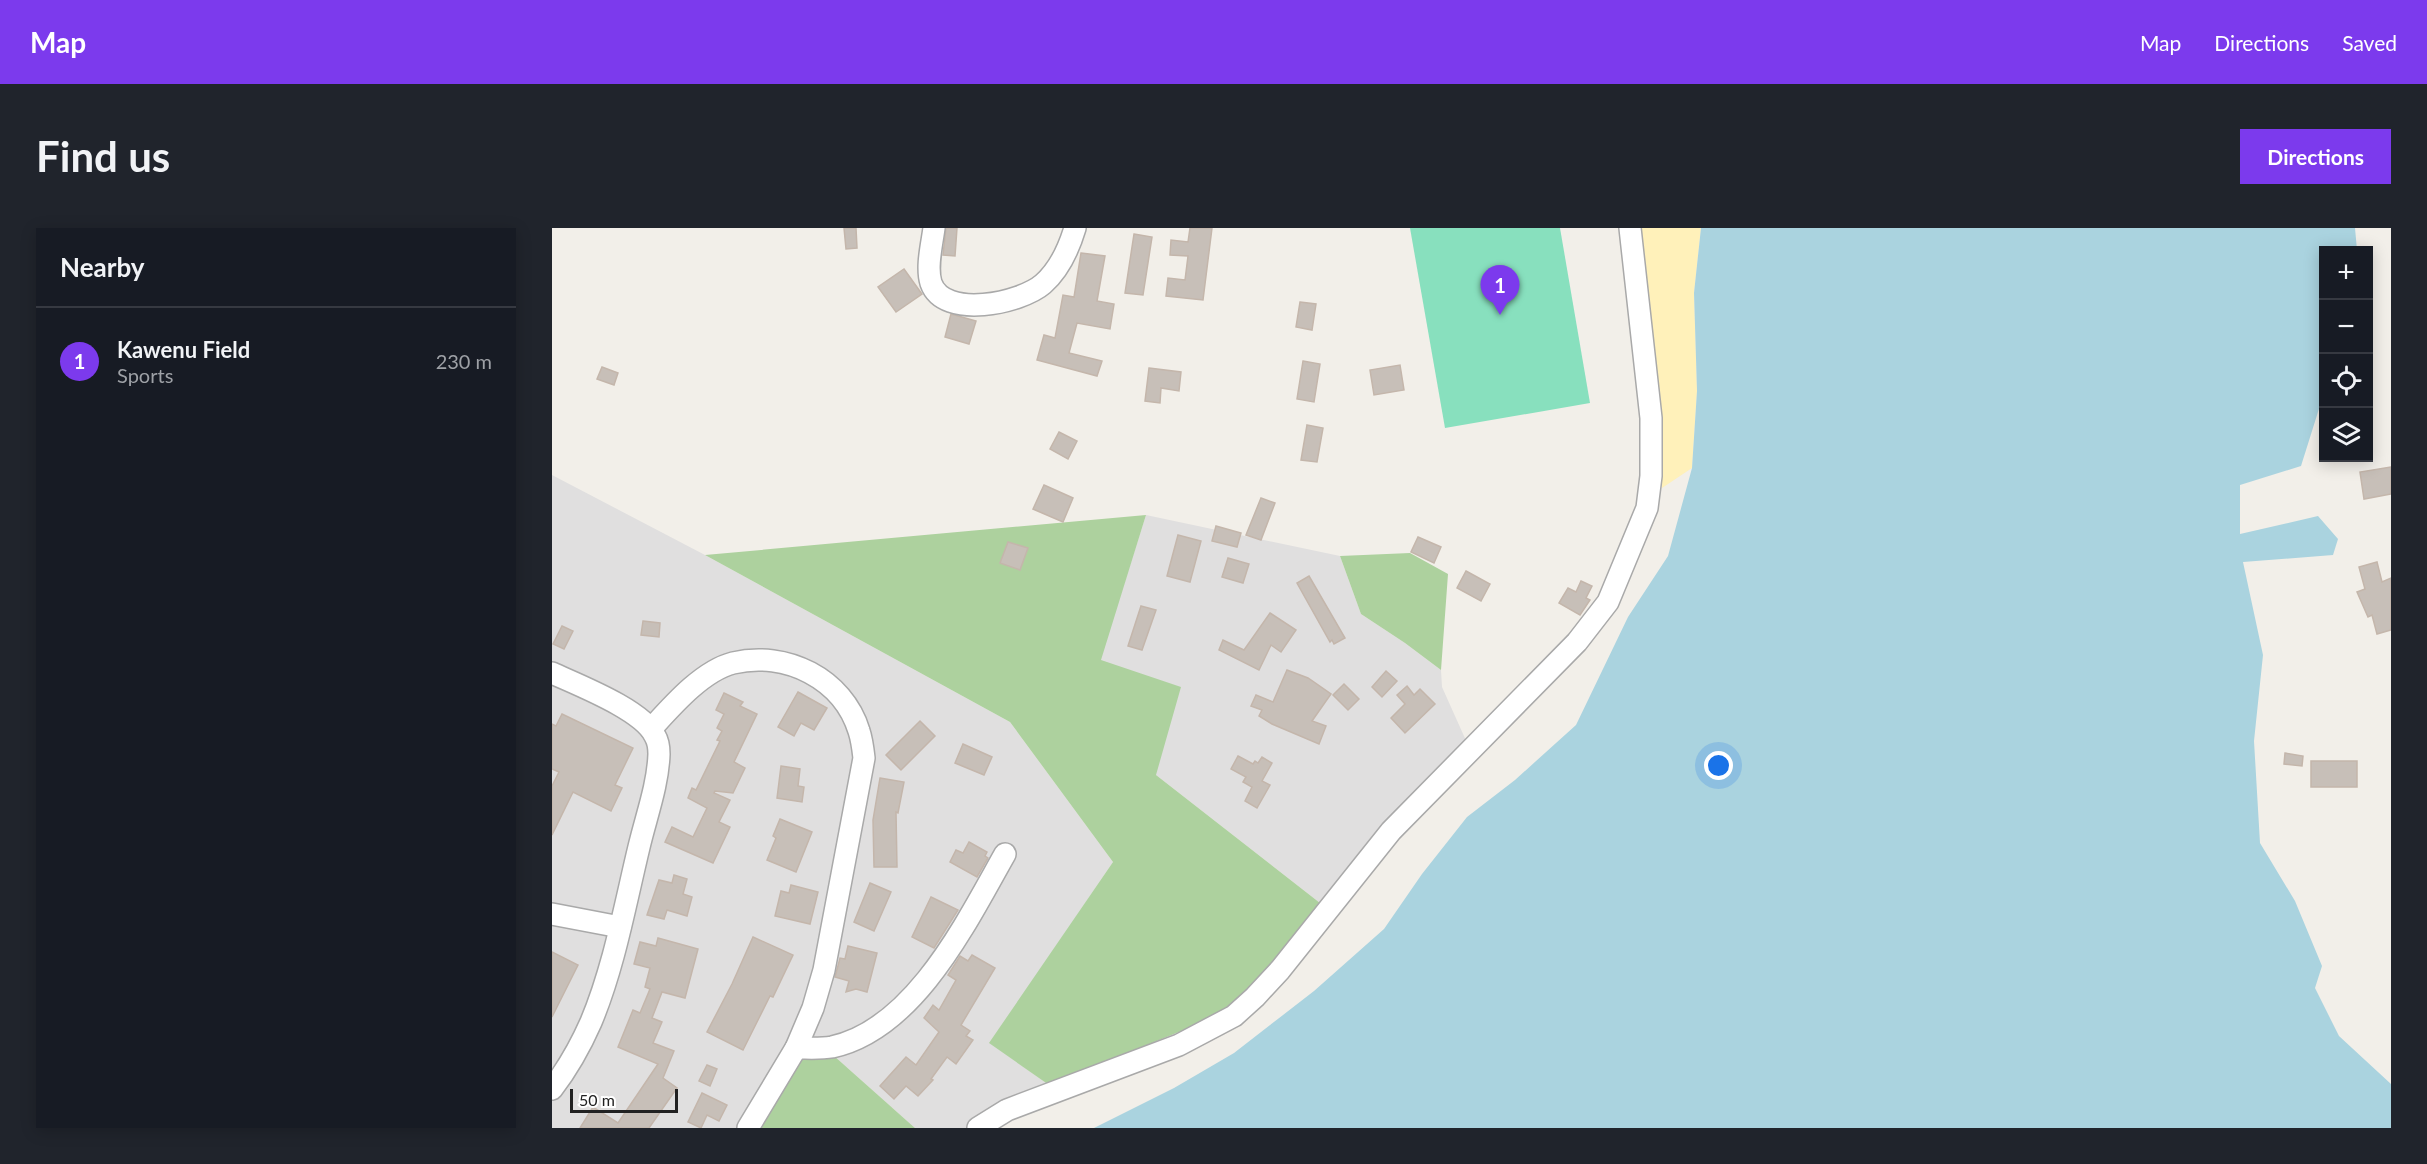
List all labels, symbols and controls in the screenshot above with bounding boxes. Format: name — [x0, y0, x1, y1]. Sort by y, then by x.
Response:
text: Map — [30, 25, 86, 59]
text: Map — [2140, 30, 2181, 55]
text: Directions — [2214, 30, 2309, 55]
text: Saved — [2342, 30, 2397, 55]
button: Directions — [2240, 129, 2391, 184]
text: Find us — [36, 131, 170, 181]
map controls — [2319, 246, 2373, 462]
button: + — [2319, 246, 2373, 300]
text: Nearby — [60, 251, 145, 283]
pin: 1 — [1480, 266, 1520, 315]
button: − — [2319, 300, 2373, 354]
text: Kawenu Field — [117, 336, 250, 363]
text: 1 — [74, 349, 85, 373]
text: 230 m — [436, 349, 492, 373]
button: locate — [2319, 354, 2373, 408]
text: Sports — [117, 363, 173, 387]
button: layers — [2319, 408, 2373, 462]
your location — [1704, 751, 1733, 780]
scale bar — [570, 1086, 678, 1114]
text: 50 m — [579, 1090, 615, 1109]

